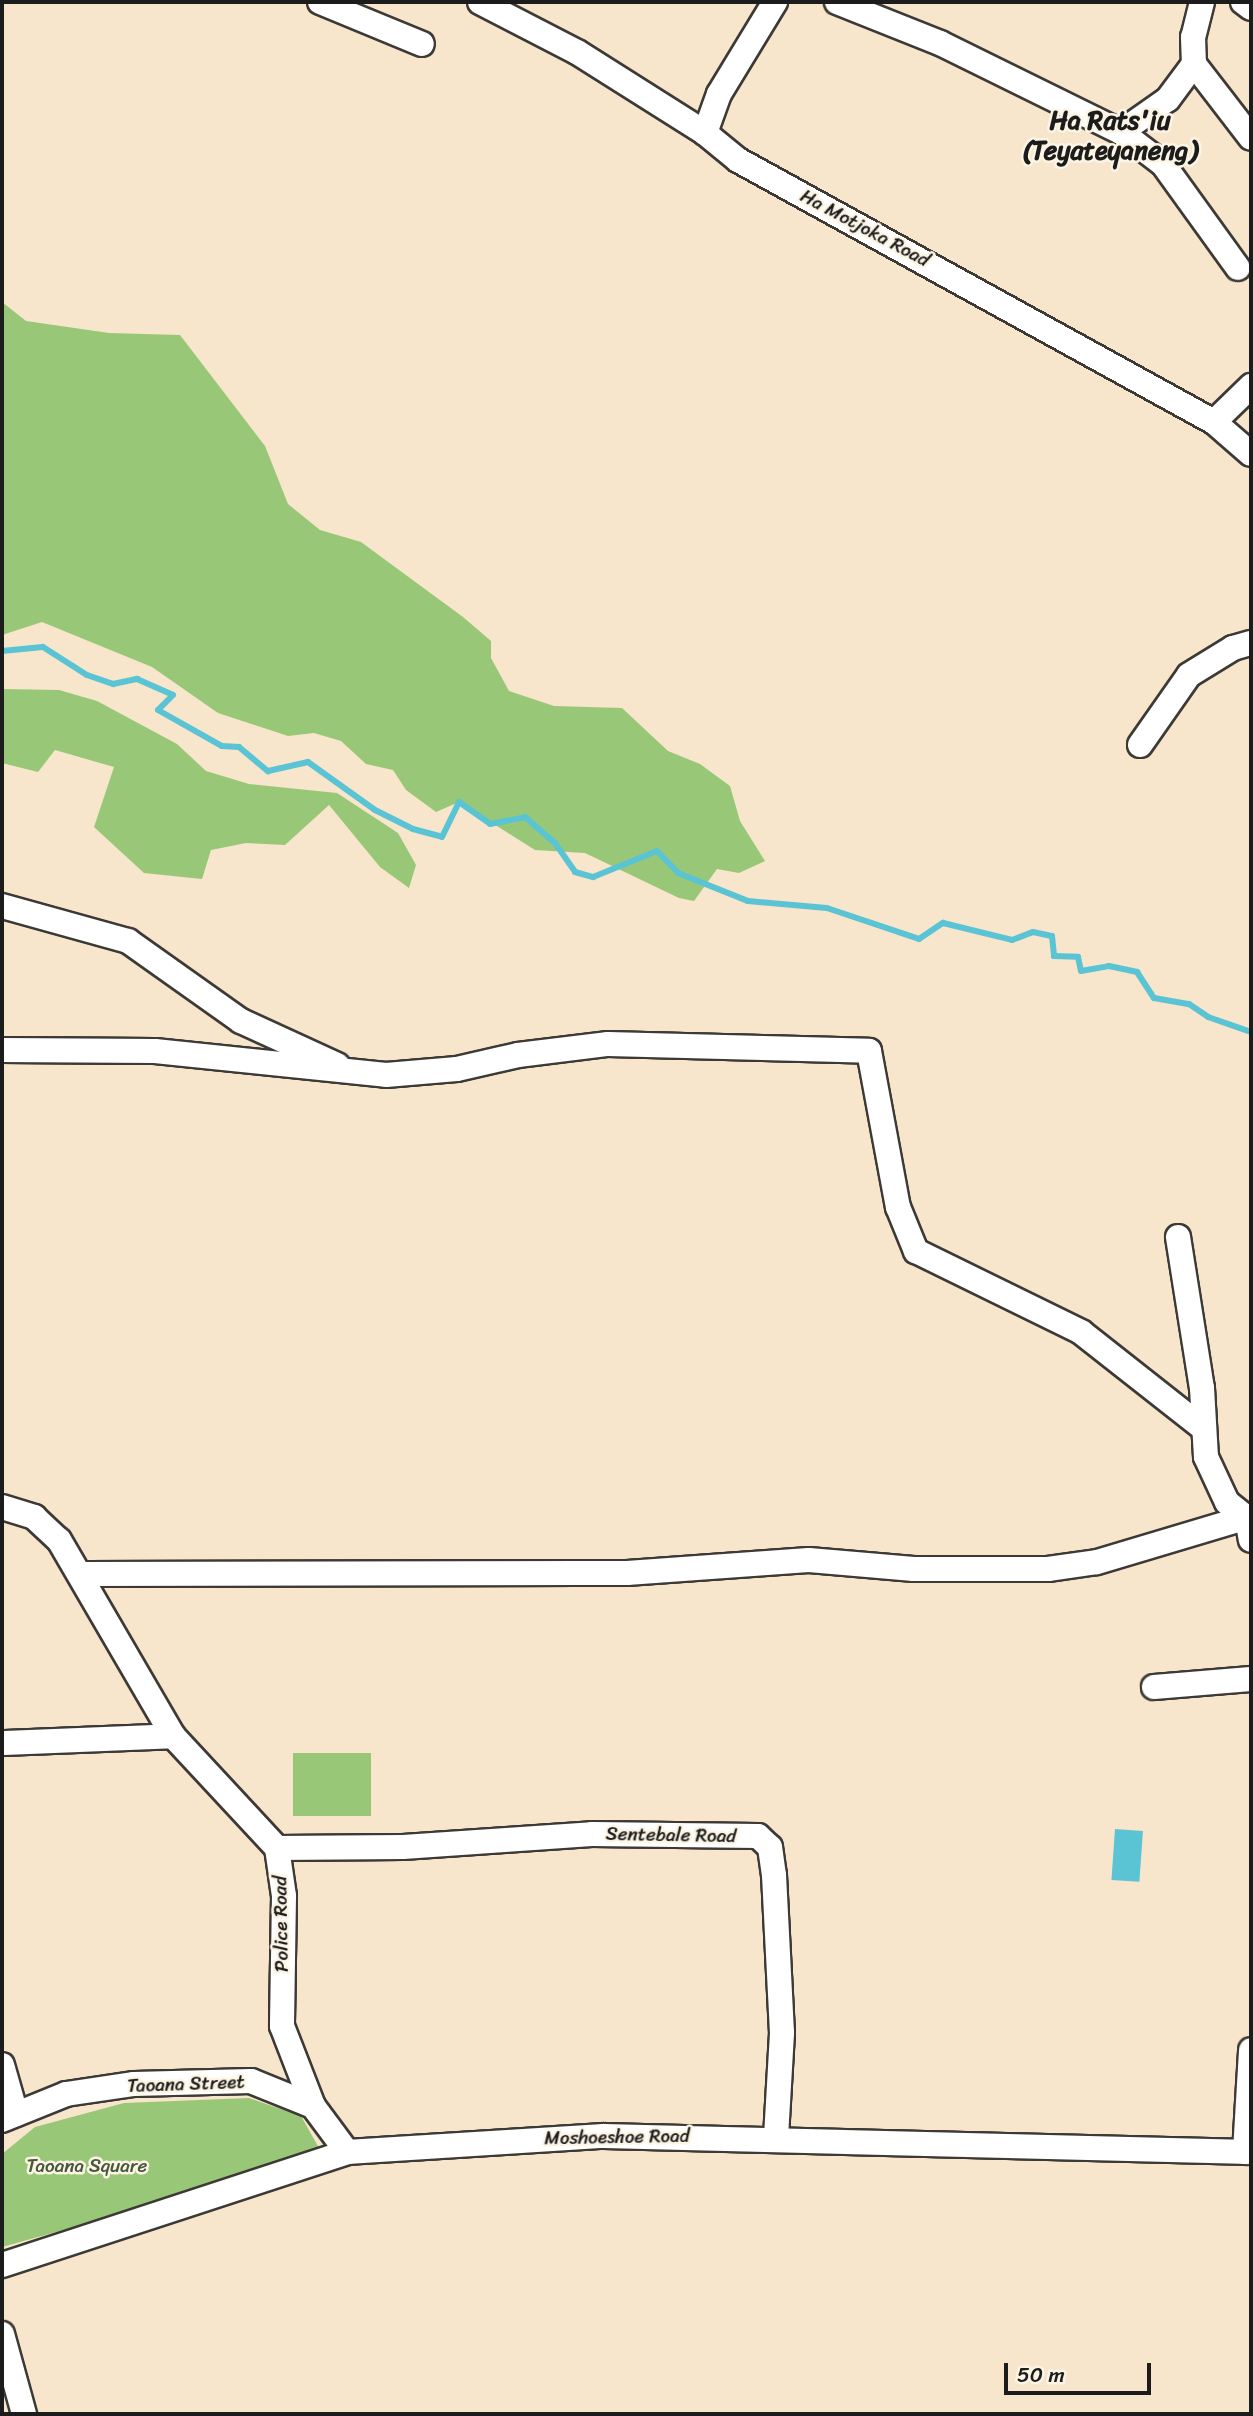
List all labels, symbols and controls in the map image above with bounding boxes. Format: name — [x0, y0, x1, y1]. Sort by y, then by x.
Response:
district label: Ha Rats'iu (Teyateyaneng) — [1022, 105, 1198, 166]
street label: Ha Motjoka Road — [797, 184, 933, 272]
street label: Sentebale Road — [606, 1822, 736, 1848]
street label: Police Road — [269, 1876, 293, 1972]
street label: Taoana Street — [127, 2071, 245, 2097]
street label: Moshoeshoe Road — [544, 2124, 690, 2150]
park label: Taoana Square — [27, 2155, 147, 2177]
scale bar — [1008, 2350, 1155, 2394]
text: 50 m — [1017, 2356, 1065, 2394]

